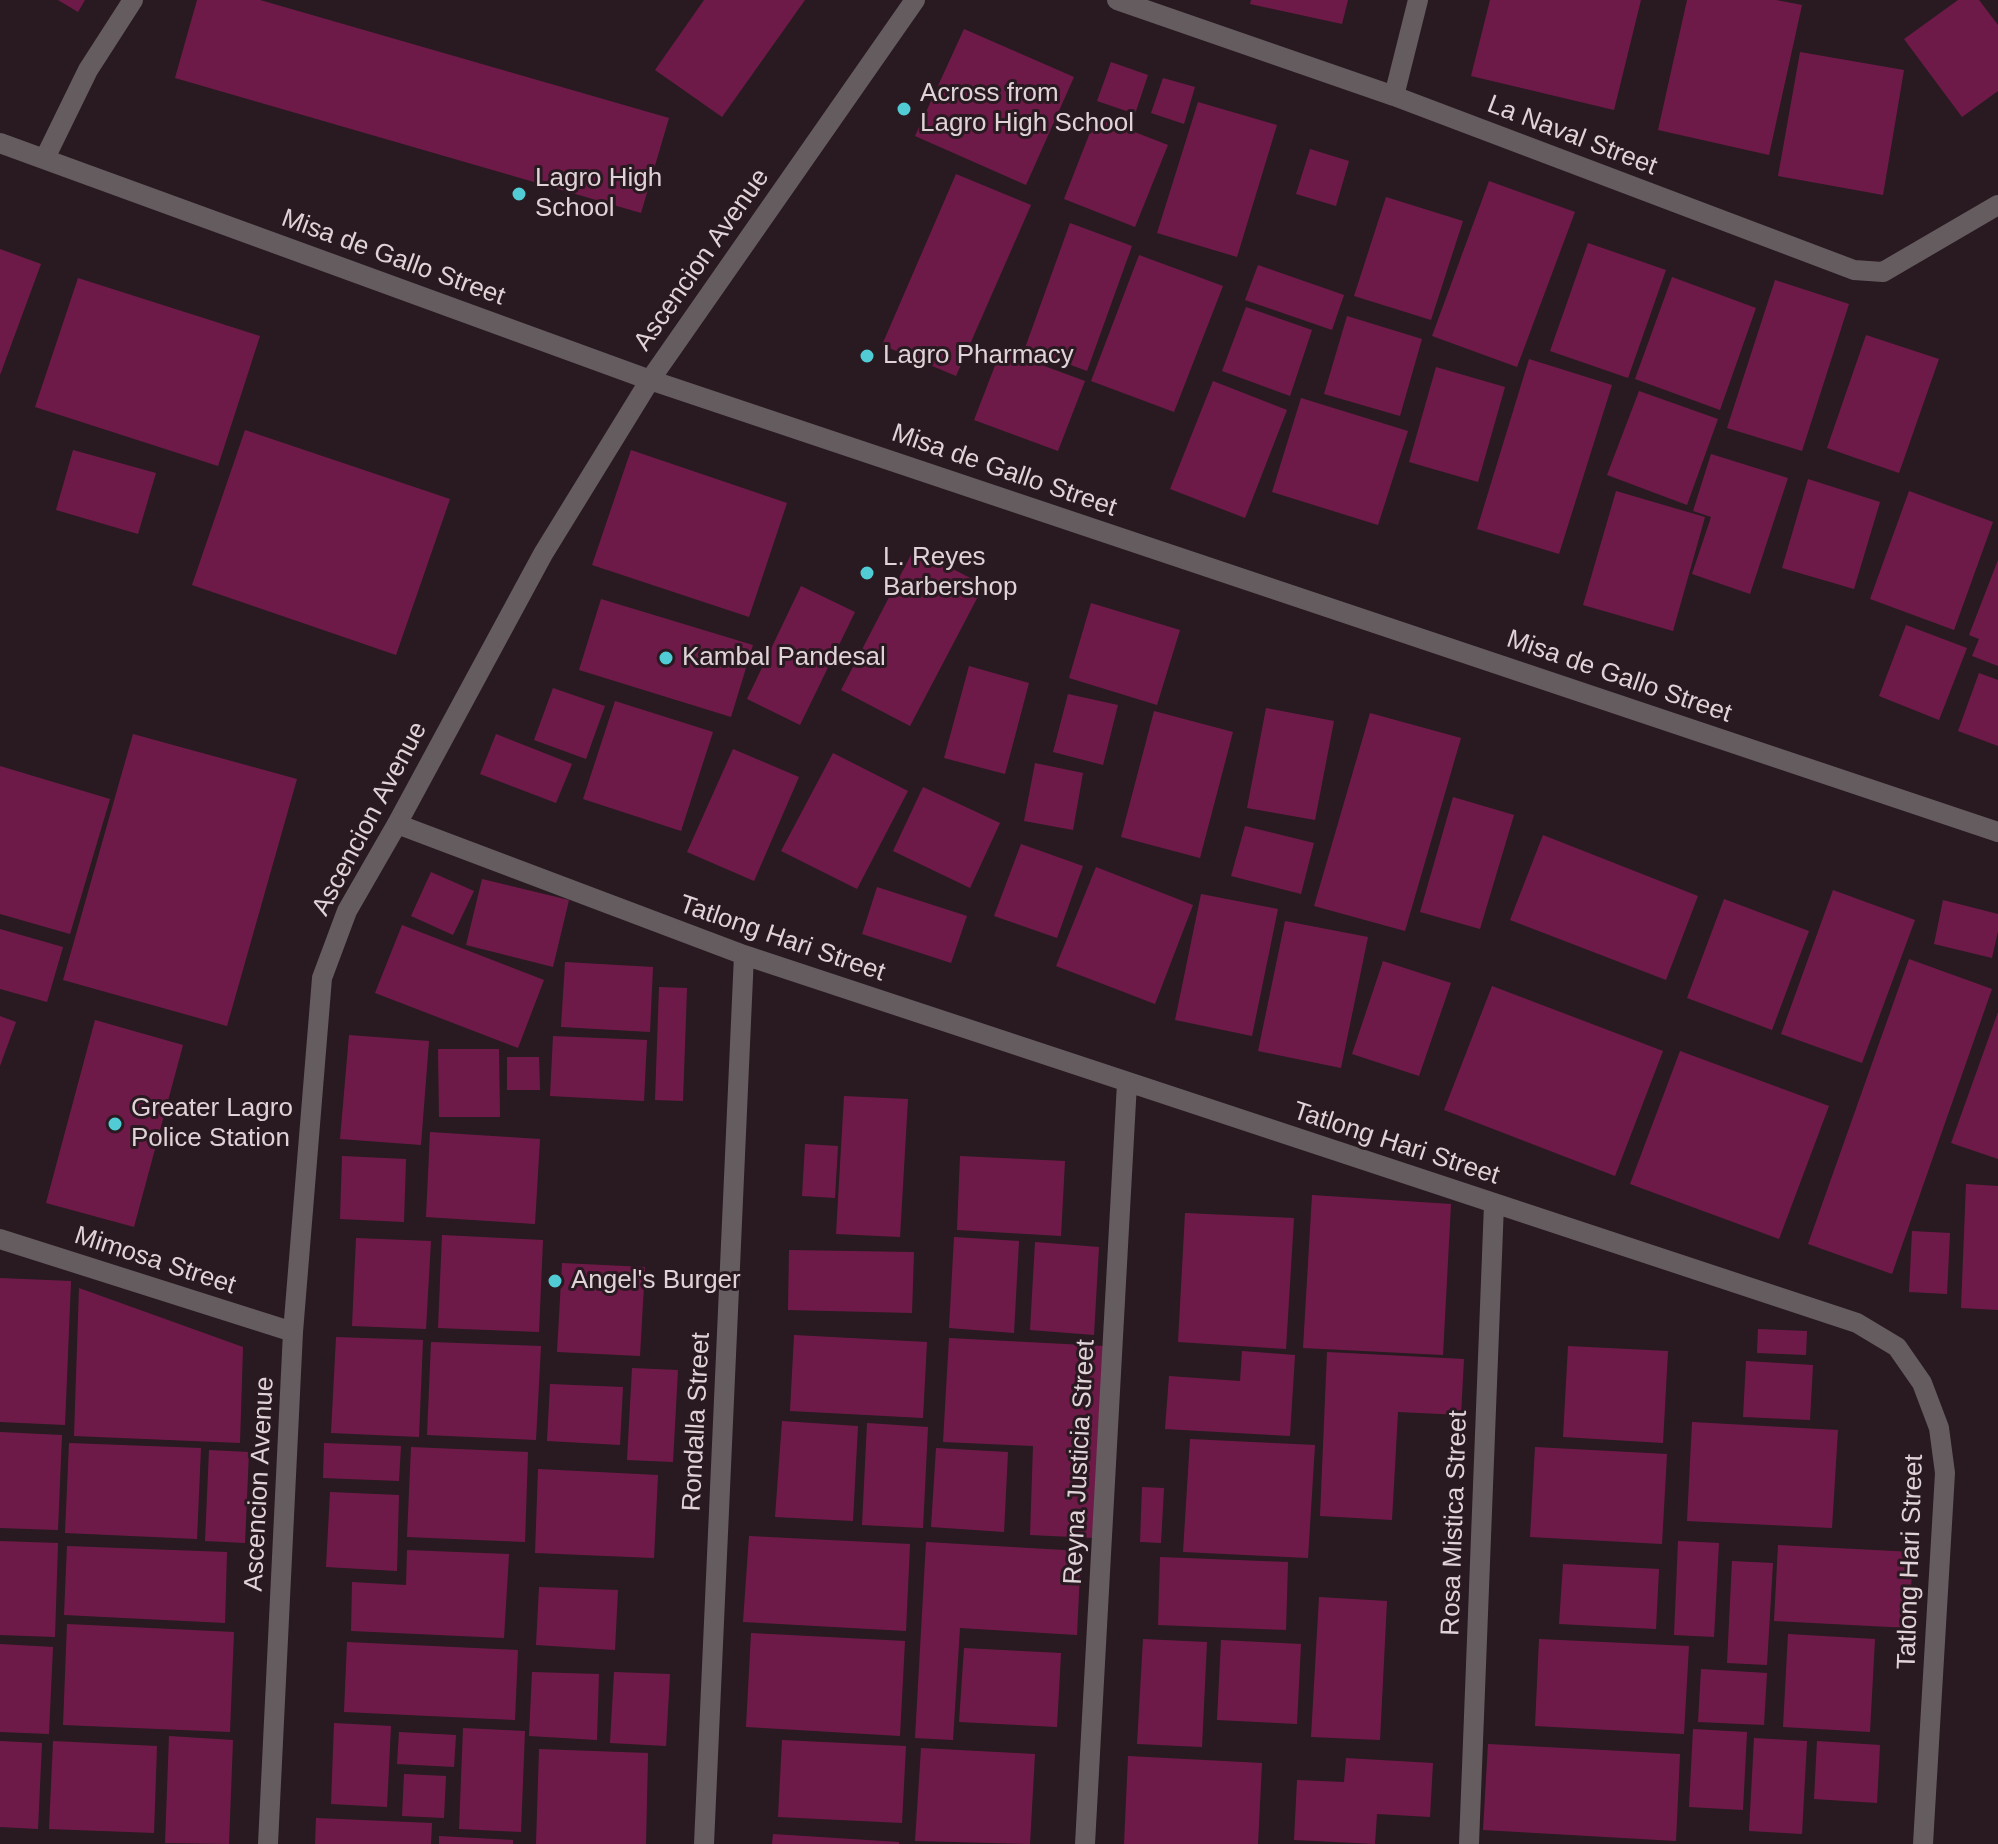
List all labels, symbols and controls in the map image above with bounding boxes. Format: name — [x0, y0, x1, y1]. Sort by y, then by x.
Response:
place label: Across from Lagro High School — [920, 78, 1134, 140]
street label: La Naval Street — [1483, 89, 1661, 183]
marker: Across from Lagro High School — [895, 100, 913, 118]
place label: Lagro High School — [535, 163, 662, 224]
street label: Ascencion Avenue — [628, 163, 776, 357]
marker: Lagro High School — [510, 185, 528, 203]
street label: Misa de Gallo Street — [277, 203, 509, 313]
place label: Lagro Pharmacy — [883, 340, 1074, 372]
marker: Lagro Pharmacy — [858, 347, 876, 365]
street label: Misa de Gallo Street — [888, 418, 1120, 524]
place label: L. Reyes Barbershop — [883, 542, 1017, 604]
marker: L. Reyes Barbershop — [858, 564, 876, 582]
street label: Misa de Gallo Street — [1503, 624, 1735, 730]
place label: Kambal Pandesal — [682, 642, 886, 674]
marker: Kambal Pandesal — [657, 649, 675, 667]
street label: Ascencion Avenue — [306, 717, 434, 921]
street label: Tatlong Hari Street — [675, 889, 889, 989]
place label: Greater Lagro Police Station — [131, 1093, 293, 1154]
street label: Tatlong Hari Street — [1289, 1096, 1503, 1192]
marker: Greater Lagro Police Station — [106, 1115, 124, 1133]
street label: Mimosa Street — [70, 1220, 240, 1302]
place label: Angel's Burger — [571, 1265, 741, 1297]
marker: Angel's Burger — [546, 1272, 564, 1290]
street label: Rondalla Street — [677, 1332, 717, 1512]
street label: Reyna Justicia Street — [1058, 1339, 1102, 1585]
street label: Ascencion Avenue — [239, 1376, 281, 1592]
street label: Rosa Mistica Street — [1435, 1410, 1475, 1636]
street label: Tatlong Hari Street — [1892, 1454, 1930, 1670]

